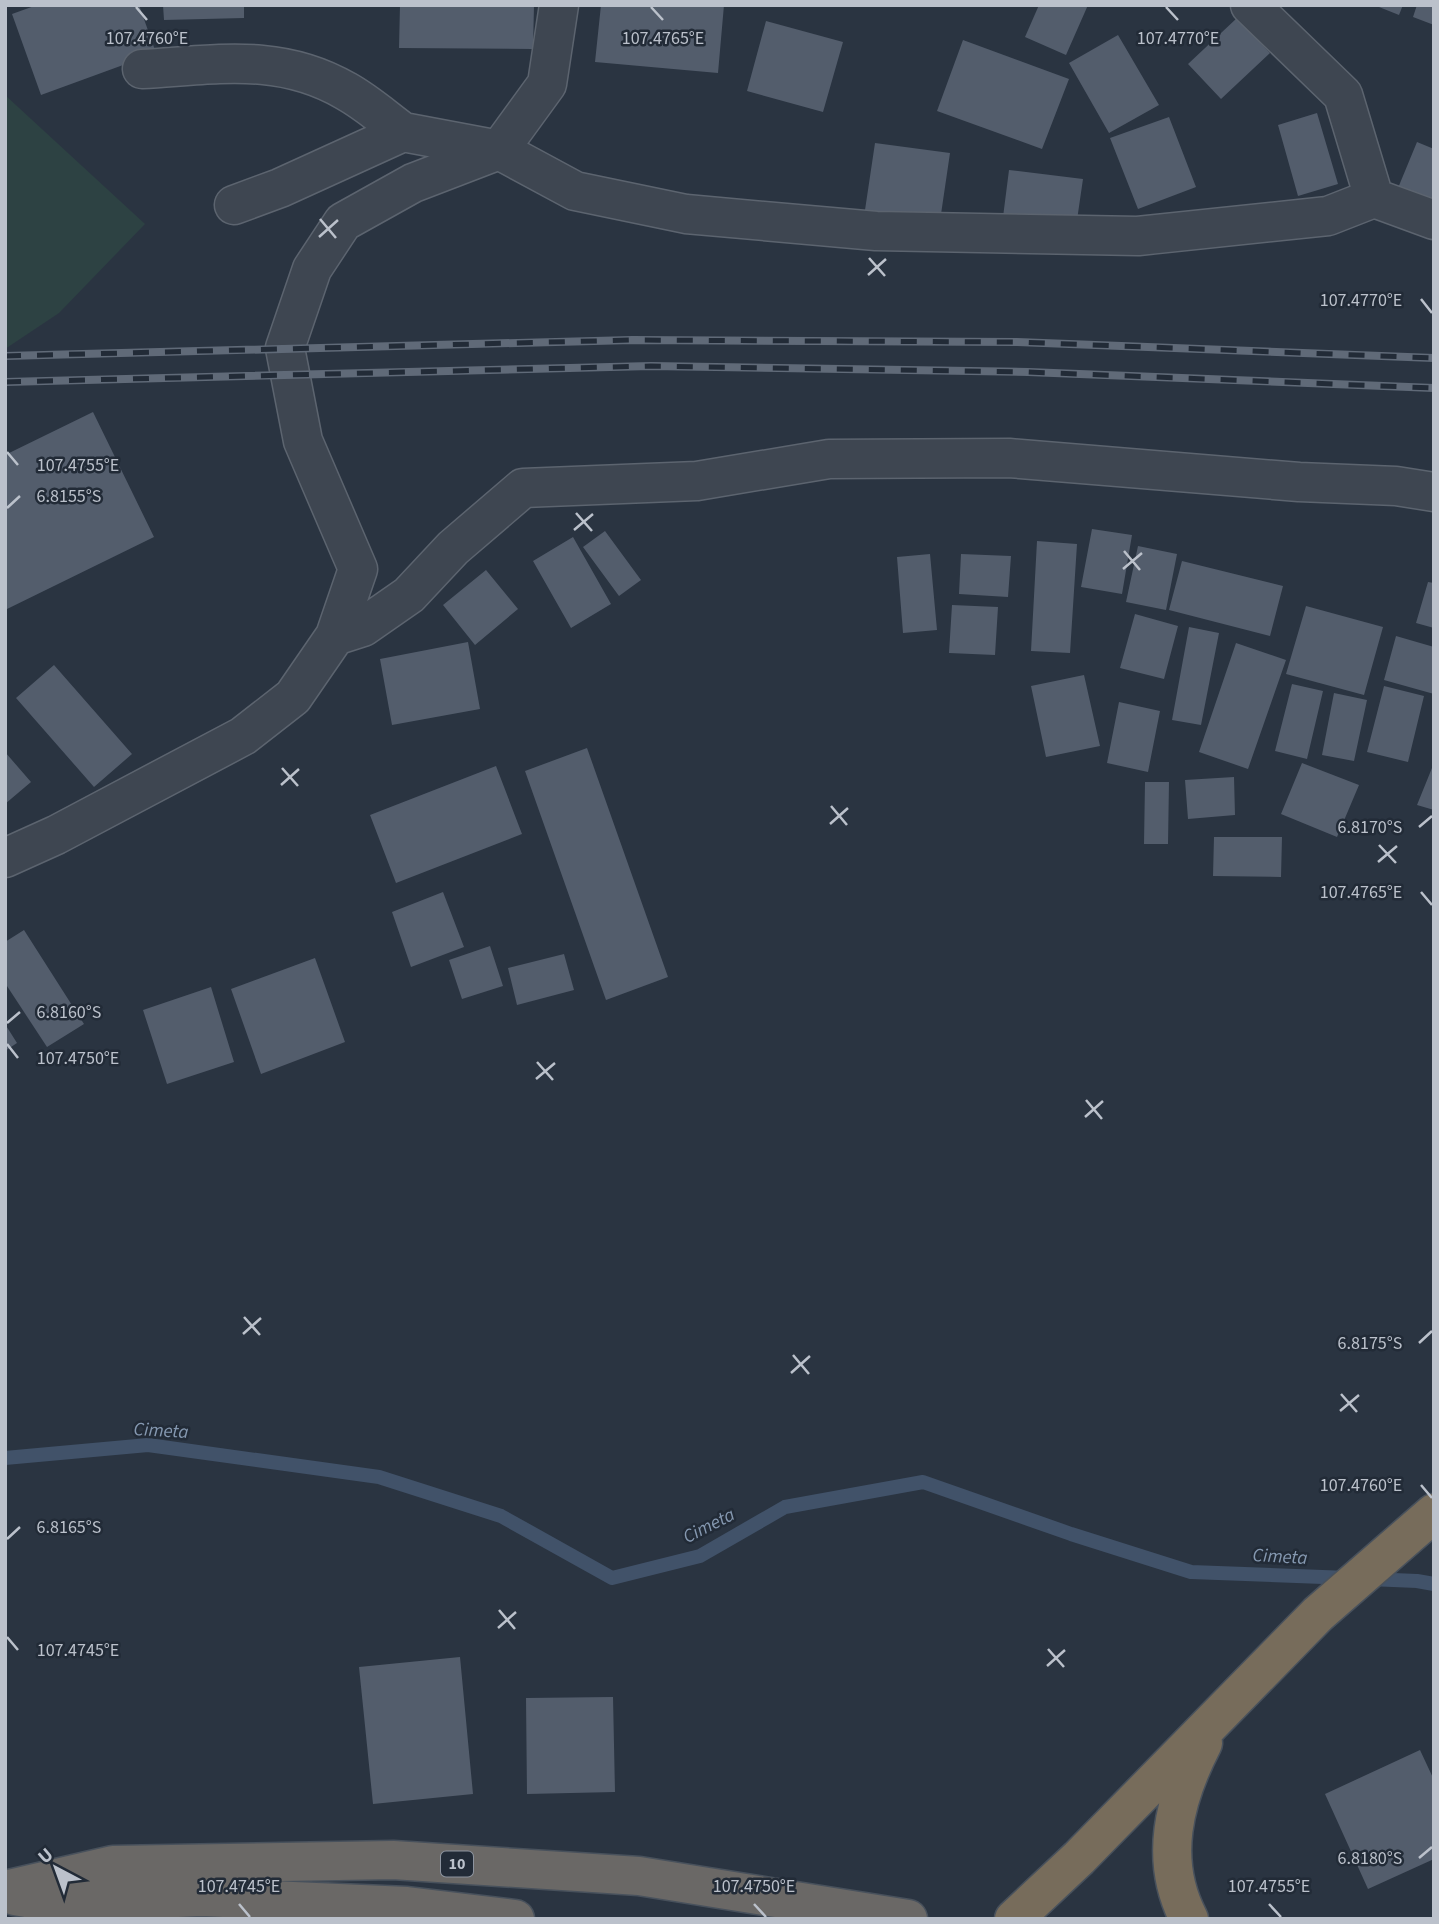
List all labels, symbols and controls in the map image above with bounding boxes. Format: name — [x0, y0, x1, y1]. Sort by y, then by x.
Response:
text: 107.4760°E — [106, 26, 188, 51]
text: 107.4765°E — [622, 26, 704, 51]
text: 107.4770°E — [1137, 26, 1219, 51]
text: 107.4770°E — [1320, 288, 1402, 313]
text: 107.4755°E — [37, 453, 119, 478]
text: 6.8155°S — [37, 484, 101, 509]
text: 6.8170°S — [1338, 815, 1402, 840]
text: 107.4765°E — [1320, 880, 1402, 905]
text: 6.8160°S — [37, 1000, 101, 1025]
text: 107.4750°E — [37, 1046, 119, 1071]
text: 6.8175°S — [1338, 1331, 1402, 1356]
water label: Cimeta — [133, 1416, 189, 1446]
text: 107.4760°E — [1320, 1473, 1402, 1498]
water label: Cimeta — [678, 1501, 740, 1551]
text: 6.8165°S — [37, 1515, 101, 1540]
water label: Cimeta — [1252, 1542, 1308, 1572]
text: 107.4745°E — [37, 1638, 119, 1663]
north arrow — [21, 1833, 91, 1903]
text: U — [32, 1842, 59, 1871]
text: 6.8180°S — [1338, 1846, 1402, 1871]
road number: 10 — [441, 1852, 473, 1876]
text: 107.4745°E — [198, 1874, 280, 1899]
text: 107.4750°E — [713, 1874, 795, 1899]
text: 107.4755°E — [1228, 1874, 1310, 1899]

